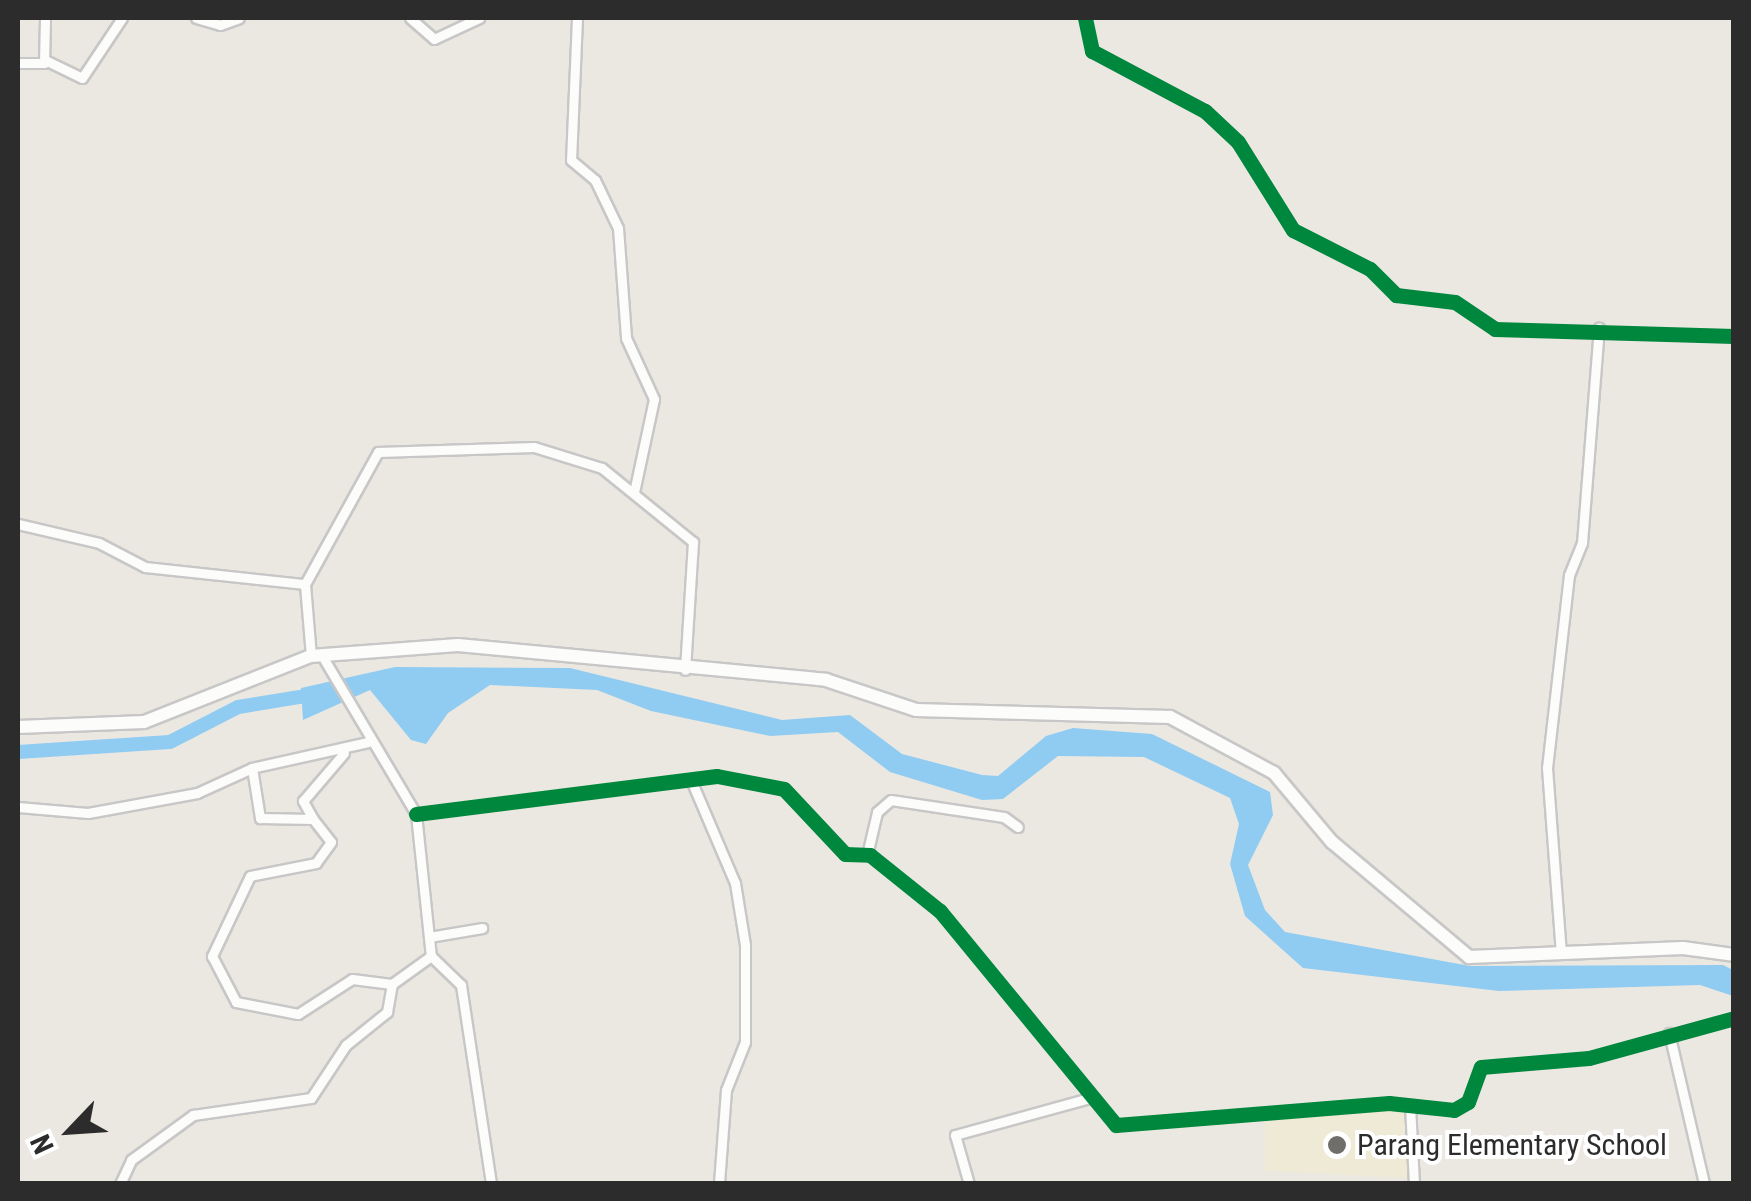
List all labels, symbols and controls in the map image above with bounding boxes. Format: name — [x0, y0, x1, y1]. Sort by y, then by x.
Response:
north arrow — [20, 1081, 120, 1181]
place label: Parang Elementary School — [1357, 1127, 1667, 1163]
text: N — [24, 1129, 61, 1159]
marker: Parang Elementary School — [1326, 1134, 1348, 1156]

